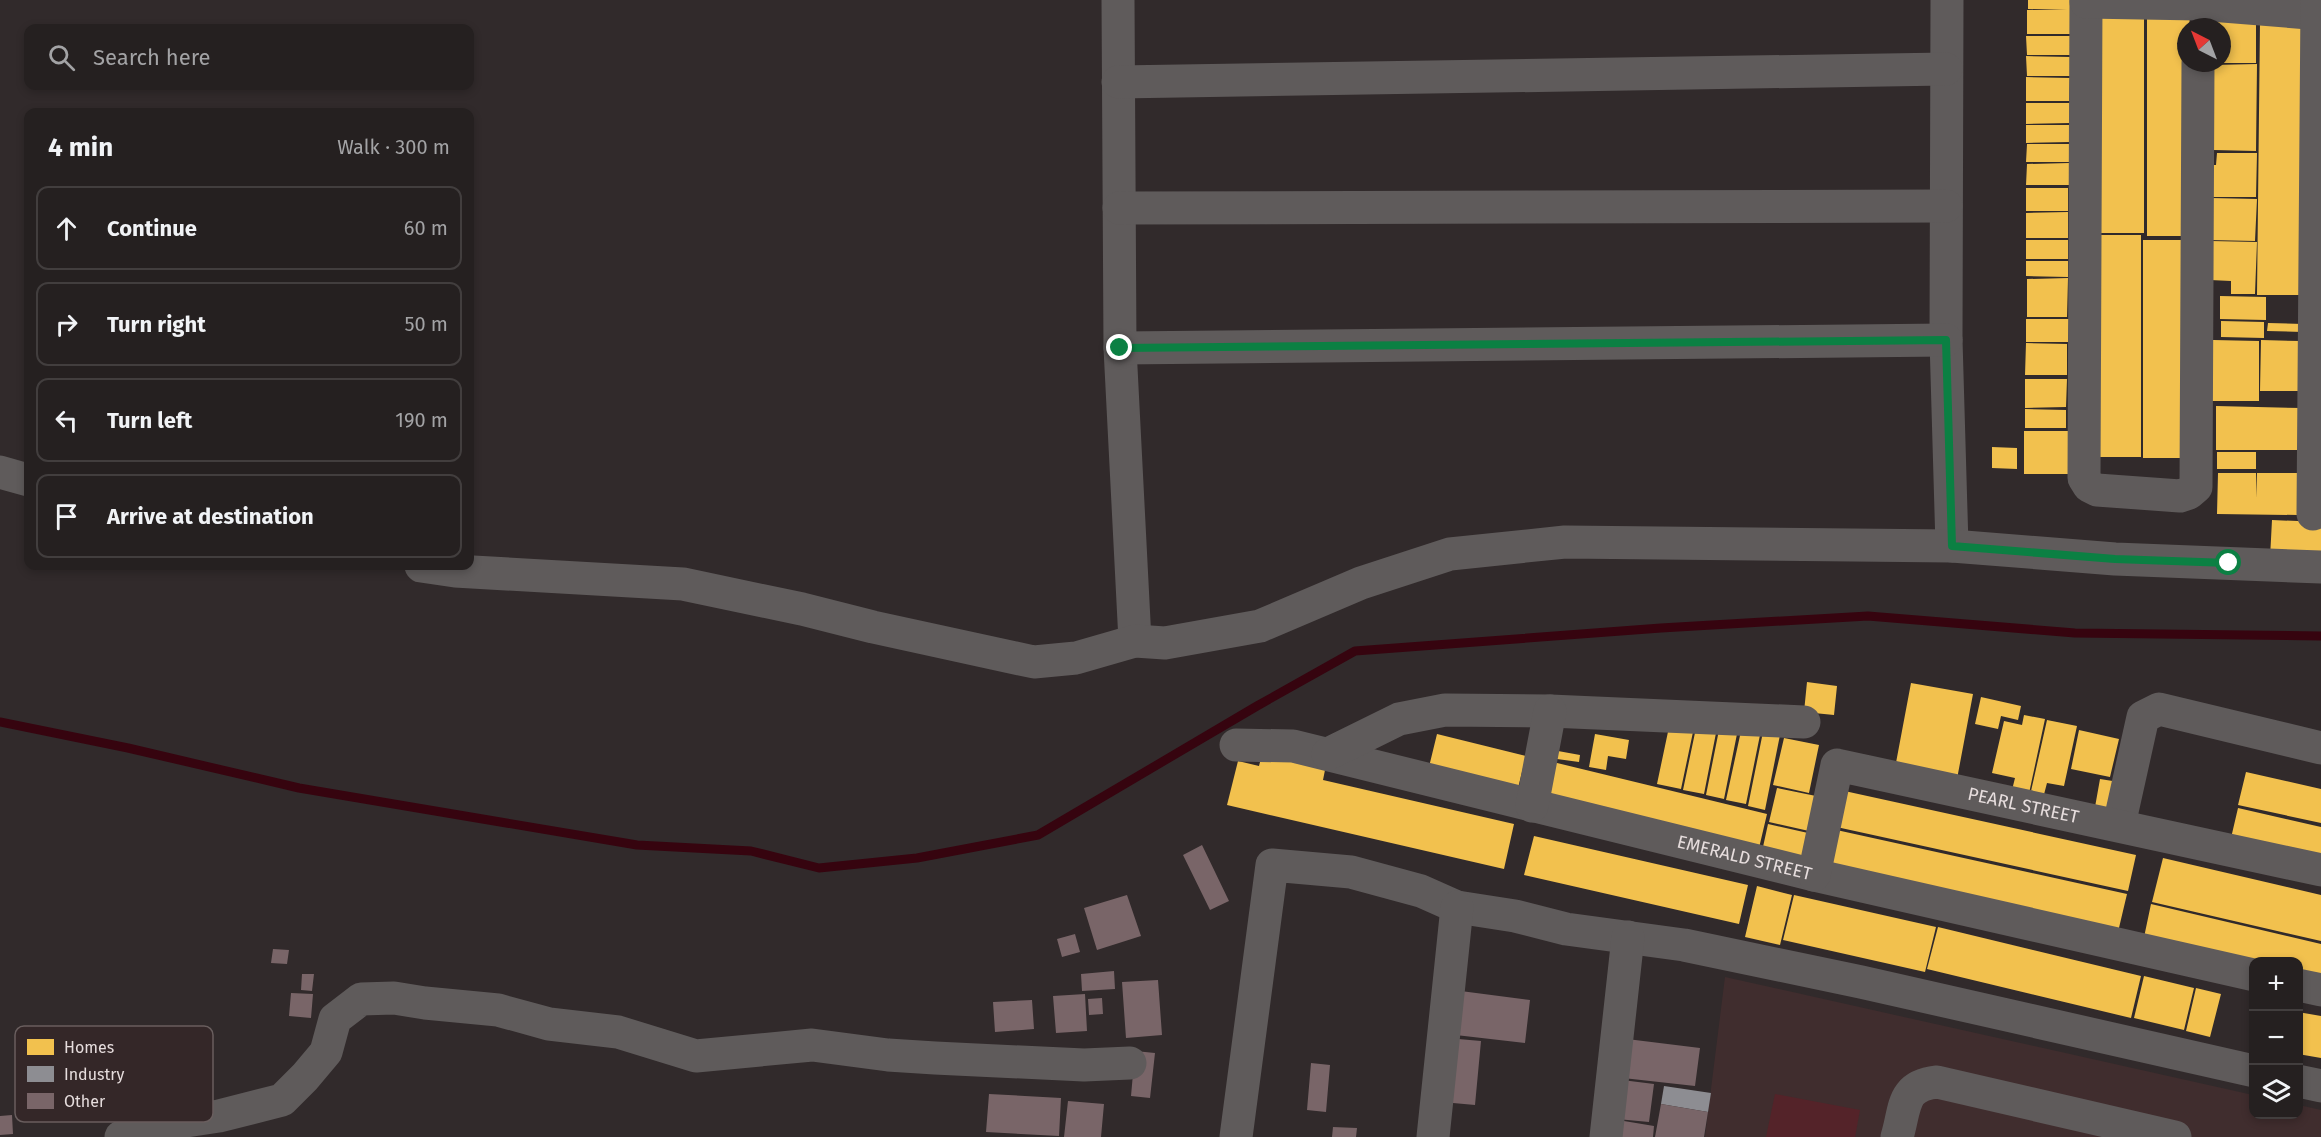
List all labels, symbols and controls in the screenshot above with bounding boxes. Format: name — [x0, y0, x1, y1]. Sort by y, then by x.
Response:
north arrow — [2177, 18, 2231, 72]
search box — [24, 24, 474, 90]
icon: search — [45, 41, 78, 74]
text: Search here — [93, 44, 211, 71]
text: 4 min — [48, 132, 113, 163]
text: Walk · 300 m — [337, 135, 450, 159]
icon: ahead — [50, 212, 83, 245]
text: Continue — [107, 215, 197, 242]
text: 60 m — [404, 216, 448, 240]
icon: right — [50, 308, 83, 341]
text: Turn right — [107, 311, 206, 338]
text: 50 m — [404, 312, 448, 336]
route end — [1106, 334, 1132, 360]
icon: left — [50, 404, 83, 437]
text: Turn left — [107, 407, 192, 434]
text: 190 m — [395, 408, 448, 432]
icon: arrive — [50, 500, 83, 533]
text: Arrive at destination — [107, 503, 314, 530]
route start — [2215, 549, 2241, 575]
street label: PEARL STREET — [1966, 783, 2082, 828]
street label: EMERALD STREET — [1675, 830, 1815, 885]
map controls — [2249, 957, 2303, 1119]
button: + — [2249, 957, 2303, 1011]
button: − — [2249, 1011, 2303, 1065]
legend — [15, 1026, 213, 1122]
text: Homes — [64, 1038, 114, 1057]
text: Industry — [64, 1065, 124, 1084]
button: layers — [2249, 1065, 2303, 1119]
text: Other — [64, 1092, 106, 1111]

